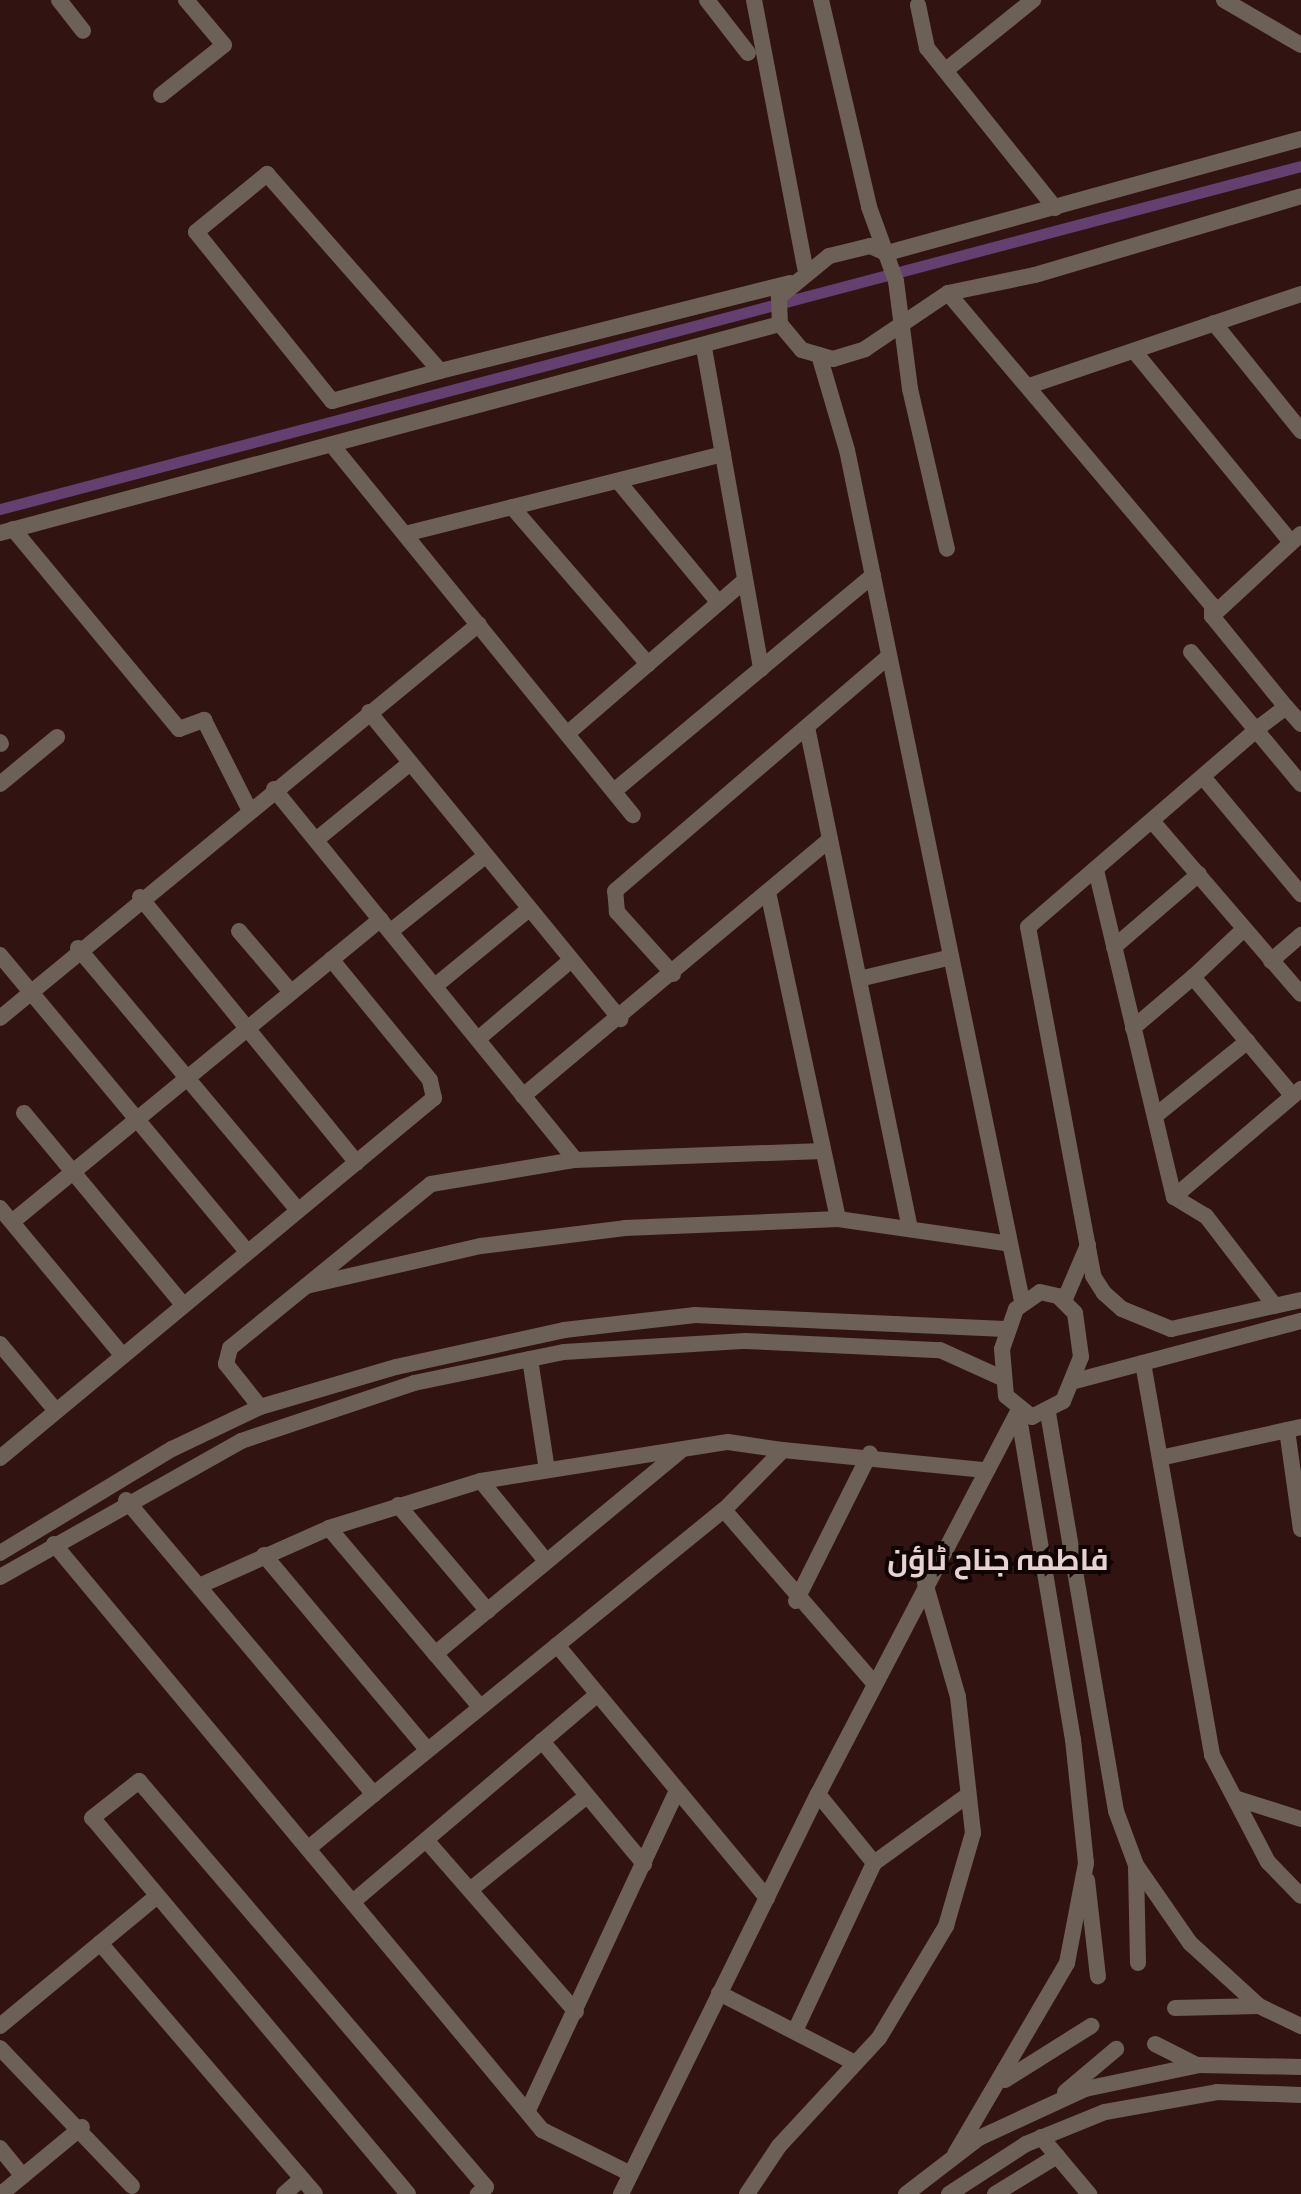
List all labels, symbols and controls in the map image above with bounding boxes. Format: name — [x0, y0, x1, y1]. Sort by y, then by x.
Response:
district label: فاطمہ جناح ٹاؤن — [887, 1542, 1109, 1578]

